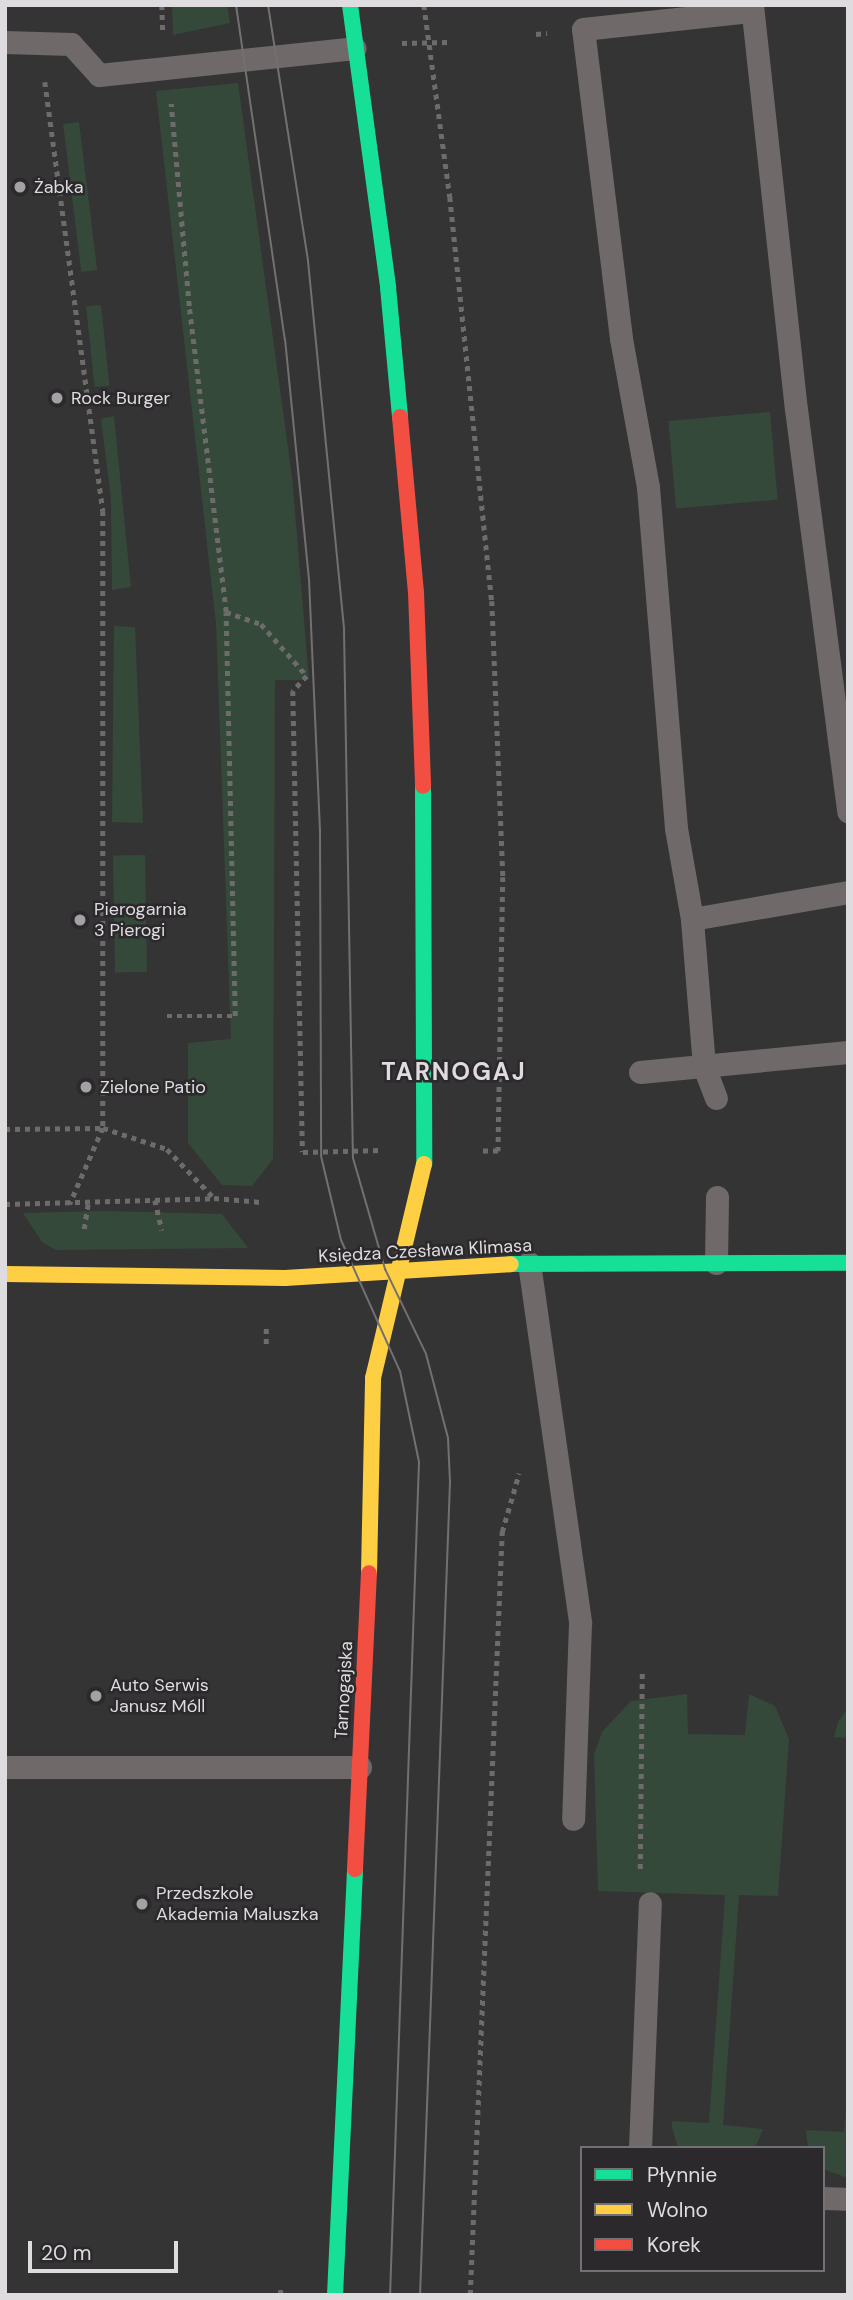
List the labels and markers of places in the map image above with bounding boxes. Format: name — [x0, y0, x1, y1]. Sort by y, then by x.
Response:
place label: Żabka — [34, 176, 84, 198]
marker: Żabka — [12, 179, 28, 195]
place label: Rock Burger — [71, 387, 170, 409]
marker: Rock Burger — [49, 390, 65, 406]
place label: Pierogarnia 3 Pierogi — [94, 899, 187, 942]
marker: Pierogarnia 3 Pierogi — [72, 912, 88, 928]
place label: Zielone Patio — [100, 1076, 206, 1098]
marker: Zielone Patio — [78, 1079, 94, 1095]
place label: Auto Serwis Janusz Móll — [110, 1675, 209, 1718]
marker: Auto Serwis Janusz Móll — [88, 1688, 104, 1704]
place label: Przedszkole Akademia Maluszka — [156, 1883, 319, 1926]
marker: Przedszkole Akademia Maluszka — [134, 1896, 150, 1912]

